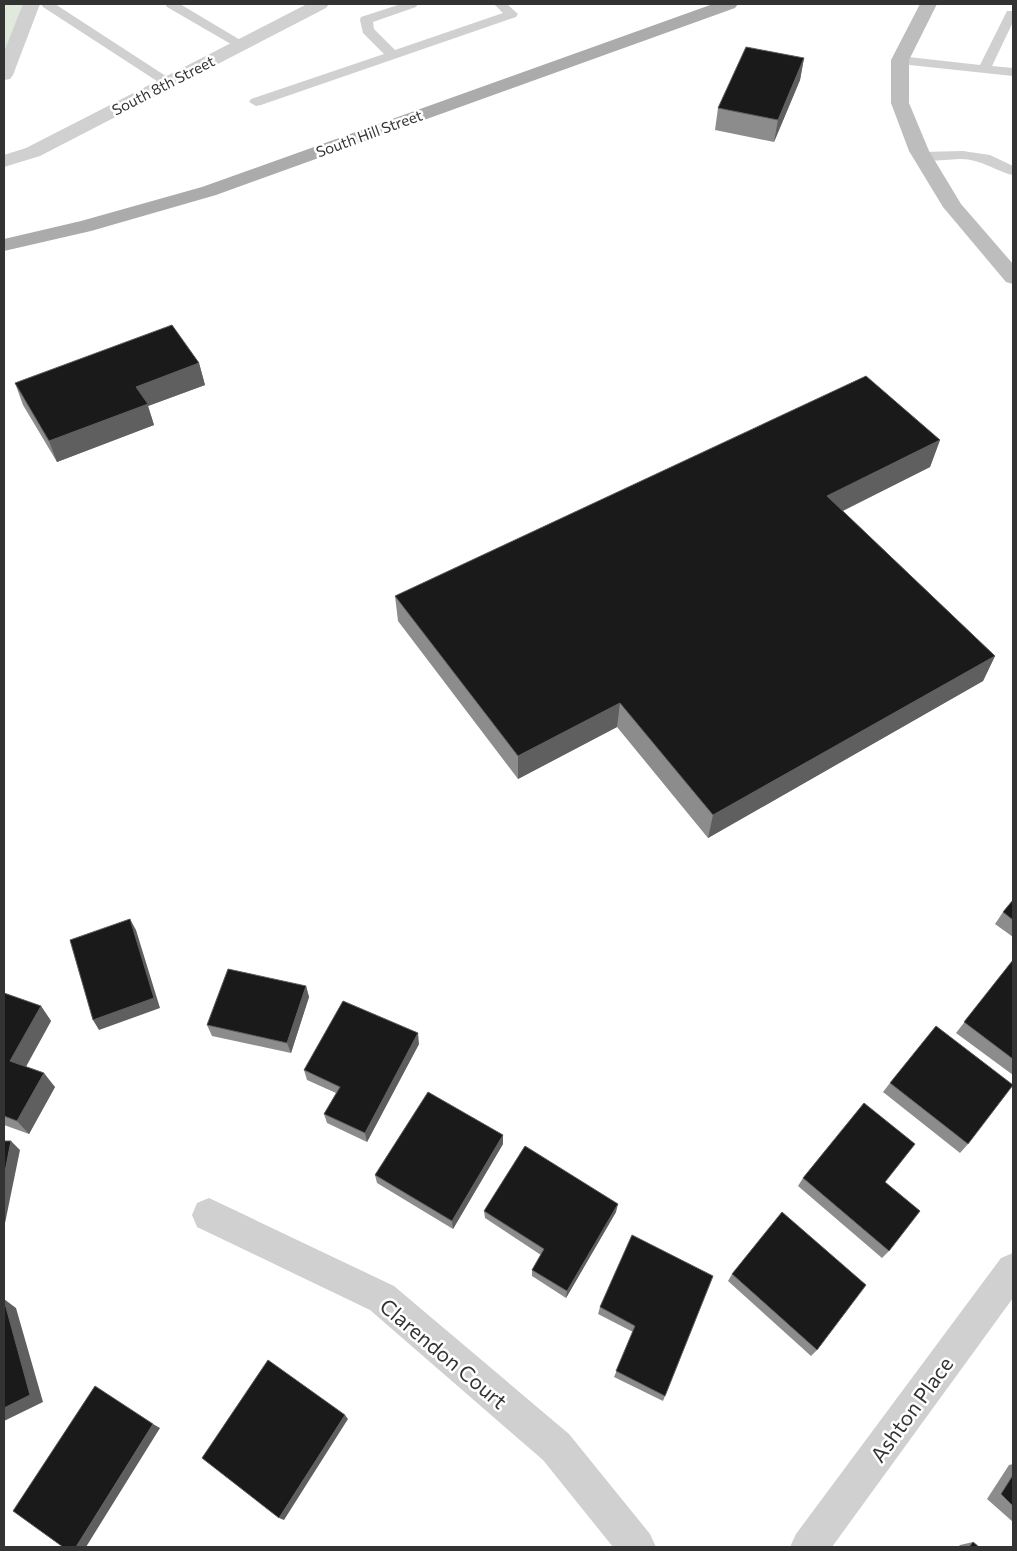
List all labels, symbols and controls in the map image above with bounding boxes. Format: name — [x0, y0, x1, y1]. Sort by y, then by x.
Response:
street label: South 8th Street — [109, 51, 217, 119]
street label: South Hill Street — [313, 105, 425, 161]
street label: Clarendon Court — [375, 1293, 513, 1413]
street label: Ashton Place — [864, 1351, 958, 1467]

